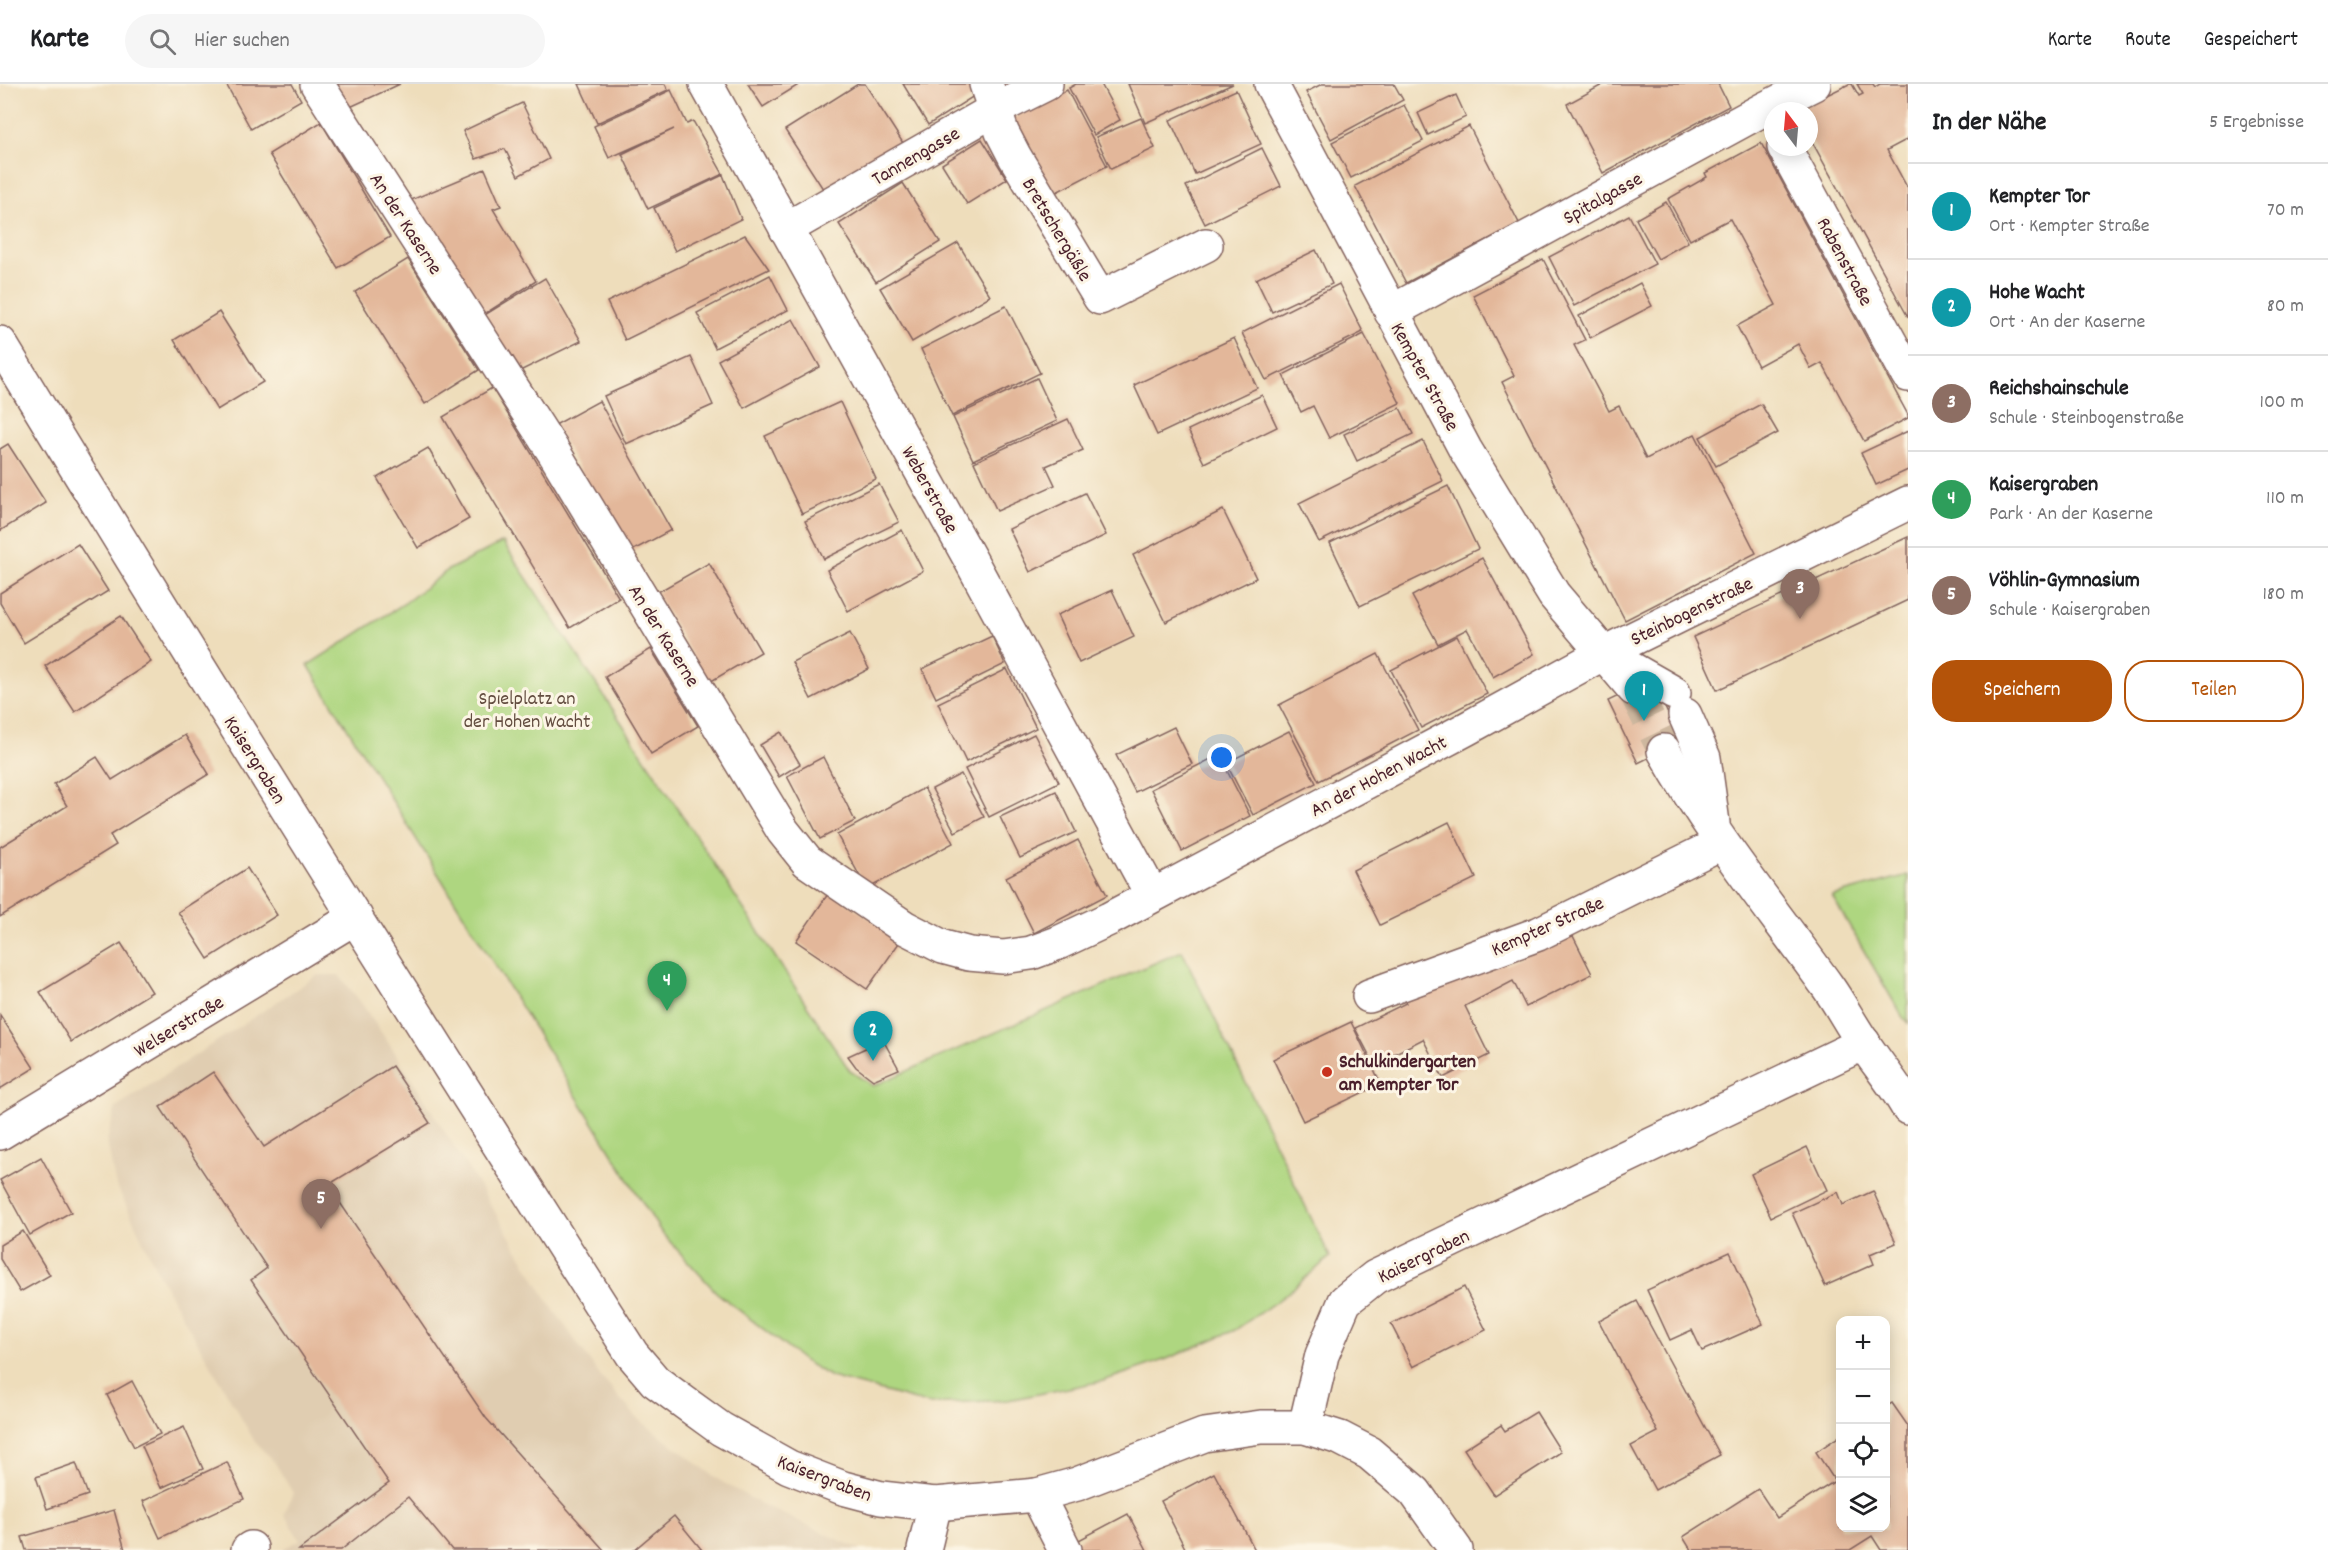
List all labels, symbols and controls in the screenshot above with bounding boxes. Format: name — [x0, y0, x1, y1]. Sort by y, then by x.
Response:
search box — [125, 14, 545, 68]
text: Karte — [30, 21, 89, 61]
icon: search — [146, 25, 179, 58]
text: Hier suchen — [194, 26, 290, 57]
text: Karte — [2048, 26, 2092, 56]
text: Route — [2125, 26, 2171, 56]
text: Gespeichert — [2204, 26, 2298, 56]
north arrow — [1764, 102, 1818, 156]
text: In der Nähe — [1932, 105, 2046, 142]
text: 5 Ergebnisse — [2209, 109, 2304, 137]
street label: Tannengasse — [867, 121, 966, 194]
street label: Spitalgasse — [1559, 166, 1648, 233]
street label: An der Kaserne — [361, 168, 448, 281]
street label: Bretschergäßle — [1013, 173, 1098, 288]
text: Kempter Tor — [1989, 182, 2090, 213]
text: 1 — [1949, 197, 1954, 225]
text: 70 m — [2267, 197, 2304, 225]
street label: Rabenstraße — [1808, 213, 1879, 312]
text: Ort · Kempter Straße — [1989, 213, 2150, 241]
text: Hohe Wacht — [1989, 278, 2085, 309]
text: 2 — [1947, 293, 1956, 321]
text: 80 m — [2267, 293, 2304, 321]
text: Ort · An der Kaserne — [1989, 309, 2145, 337]
street label: Kempter Straße — [1382, 318, 1465, 437]
text: Reichshainschule — [1989, 374, 2129, 405]
text: 3 — [1947, 389, 1956, 417]
text: 100 m — [2260, 389, 2304, 417]
text: Schule · Steinbogenstraße — [1989, 405, 2184, 433]
street label: Weberstraße — [893, 442, 964, 539]
text: Kaisergraben — [1989, 470, 2098, 501]
text: 4 — [1947, 485, 1956, 513]
text: 110 m — [2266, 485, 2304, 513]
text: Park · An der Kaserne — [1989, 501, 2153, 529]
text: Vöhlin-Gymnasium — [1989, 566, 2140, 597]
pin: 3 — [1780, 570, 1820, 619]
street label: Steinbogenstraße — [1626, 571, 1758, 654]
street label: An der Kaserne — [620, 580, 705, 693]
text: 5 — [1947, 581, 1956, 609]
text: 180 m — [2262, 581, 2304, 609]
text: Schule · Kaisergraben — [1989, 597, 2150, 625]
button: Speichern — [1932, 660, 2112, 722]
button: Teilen — [2124, 660, 2304, 722]
pin: 1 — [1624, 672, 1664, 721]
park label: Spielplatz an der Hohen Wacht — [464, 686, 590, 737]
street label: Kaisergraben — [215, 711, 292, 810]
street label: An der Hohen Wacht — [1306, 730, 1453, 826]
your location — [1207, 743, 1236, 772]
street label: Kempter Straße — [1487, 890, 1609, 965]
pin: 4 — [648, 962, 686, 1011]
street label: Welserstraße — [129, 990, 230, 1065]
pin: 2 — [854, 1012, 892, 1061]
place label: Schulkindergarten am Kempter Tor — [1339, 1049, 1476, 1100]
marker: Schulkindergarten am Kempter Tor — [1320, 1065, 1334, 1079]
pin: 5 — [302, 1180, 340, 1229]
street label: Kaisergraben — [1374, 1223, 1475, 1292]
map controls — [1836, 1316, 1890, 1532]
button: + — [1836, 1316, 1890, 1370]
button: − — [1836, 1370, 1890, 1424]
button: locate — [1836, 1424, 1890, 1478]
street label: Kaisergraben — [773, 1449, 875, 1511]
button: layers — [1836, 1478, 1890, 1532]

